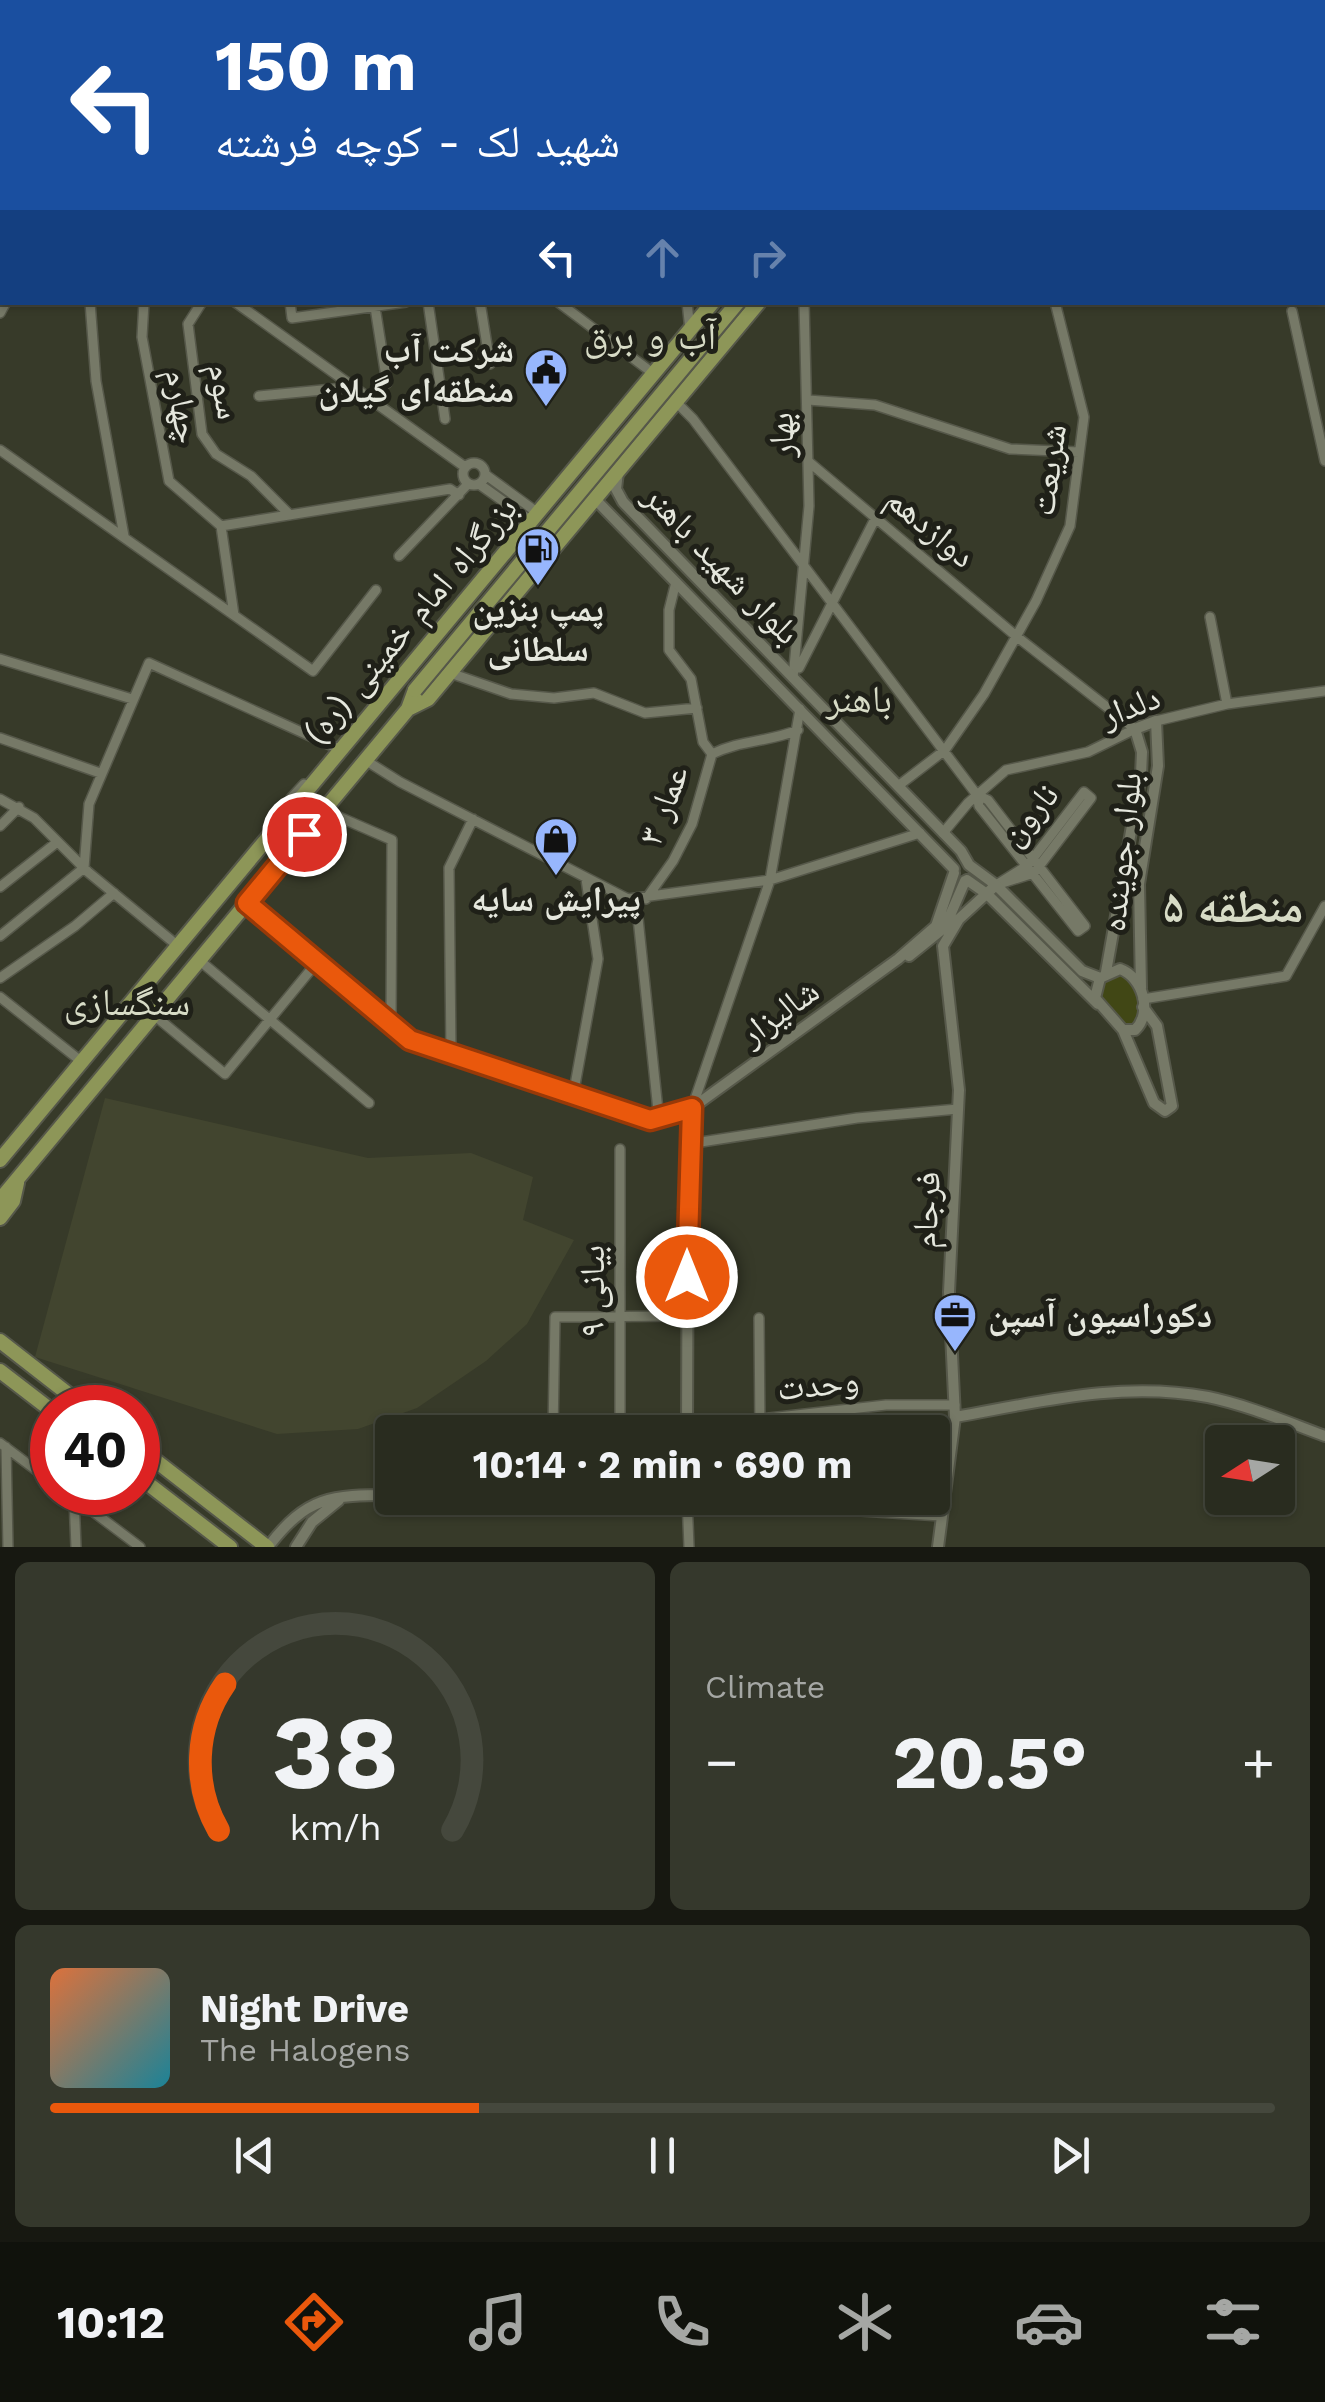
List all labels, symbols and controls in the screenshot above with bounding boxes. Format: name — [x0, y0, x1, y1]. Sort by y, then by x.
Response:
text: 150 m — [215, 25, 417, 107]
icon: left — [50, 40, 180, 170]
text: شهید لک - کوچه فرشته — [215, 115, 620, 168]
icon: left — [530, 230, 585, 285]
icon: ahead — [635, 230, 690, 285]
icon: right — [740, 230, 795, 285]
district label: آب و برق — [584, 314, 718, 359]
place label: شرکت آب منطقه‌ای گیلان — [318, 329, 514, 411]
public building icon: شرکت آب منطقه‌ای گیلان — [523, 347, 569, 408]
street label: سوم — [197, 359, 251, 423]
street label: چهارم — [154, 365, 210, 447]
street label: بهار — [760, 412, 802, 459]
street label: شریعت — [1021, 421, 1075, 519]
street label: بلوار شهید باهنر — [634, 474, 809, 653]
street label: دوازدهم — [877, 478, 984, 578]
street label: بزرگراه امام خمینی (ره) — [294, 488, 527, 754]
fuel station icon: پمپ بنزین سلطانی — [515, 526, 561, 587]
place label: پمپ بنزین سلطانی — [472, 588, 604, 671]
street label: دلدار — [1093, 676, 1166, 737]
district label: باهنر — [825, 677, 892, 721]
street label: عمار ۳ — [629, 759, 697, 851]
street label: بلوار جوینده — [1092, 770, 1150, 934]
street label: نارون — [991, 774, 1067, 854]
pin — [262, 792, 347, 877]
icon: arrive — [277, 807, 332, 862]
shop icon: پیرایش سایه — [533, 816, 579, 877]
place label: پیرایش سایه — [471, 878, 641, 920]
district label: منطقه ۵ — [1163, 880, 1303, 933]
street label: شالیزار — [730, 969, 827, 1055]
district label: سنگسازی — [64, 980, 190, 1025]
street label: فرجام — [903, 1170, 951, 1250]
position arrow — [635, 1225, 739, 1329]
street label: بیانی ۹ — [571, 1245, 613, 1337]
office icon: دکوراسیون آسپن — [932, 1292, 978, 1353]
place label: دکوراسیون آسپن — [988, 1294, 1212, 1337]
street label: وحدت — [775, 1359, 861, 1409]
speed limit sign: 40 — [30, 1385, 160, 1515]
north arrow — [1205, 1425, 1295, 1515]
map controls — [1205, 1425, 1295, 1515]
text: 10:14 · 2 min · 690 m — [473, 1443, 852, 1487]
text: Climate — [705, 1668, 825, 1706]
text: 38 — [272, 1691, 398, 1813]
text: 20.5° — [893, 1718, 1087, 1806]
text: − — [705, 1730, 738, 1794]
text: + — [1242, 1730, 1275, 1794]
text: km/h — [289, 1807, 381, 1849]
text: Night Drive — [200, 1987, 409, 2031]
text: The Halogens — [200, 2031, 410, 2069]
icon: previous — [227, 2128, 282, 2183]
icon: pause — [635, 2128, 690, 2183]
icon: next — [1043, 2128, 1098, 2183]
icon: directions — [279, 2287, 349, 2357]
icon: music — [463, 2287, 533, 2357]
icon: phone — [647, 2287, 717, 2357]
icon: climate — [830, 2287, 900, 2357]
icon: car — [1014, 2287, 1084, 2357]
icon: filters — [1198, 2287, 1268, 2357]
text: 10:12 — [57, 2296, 165, 2349]

